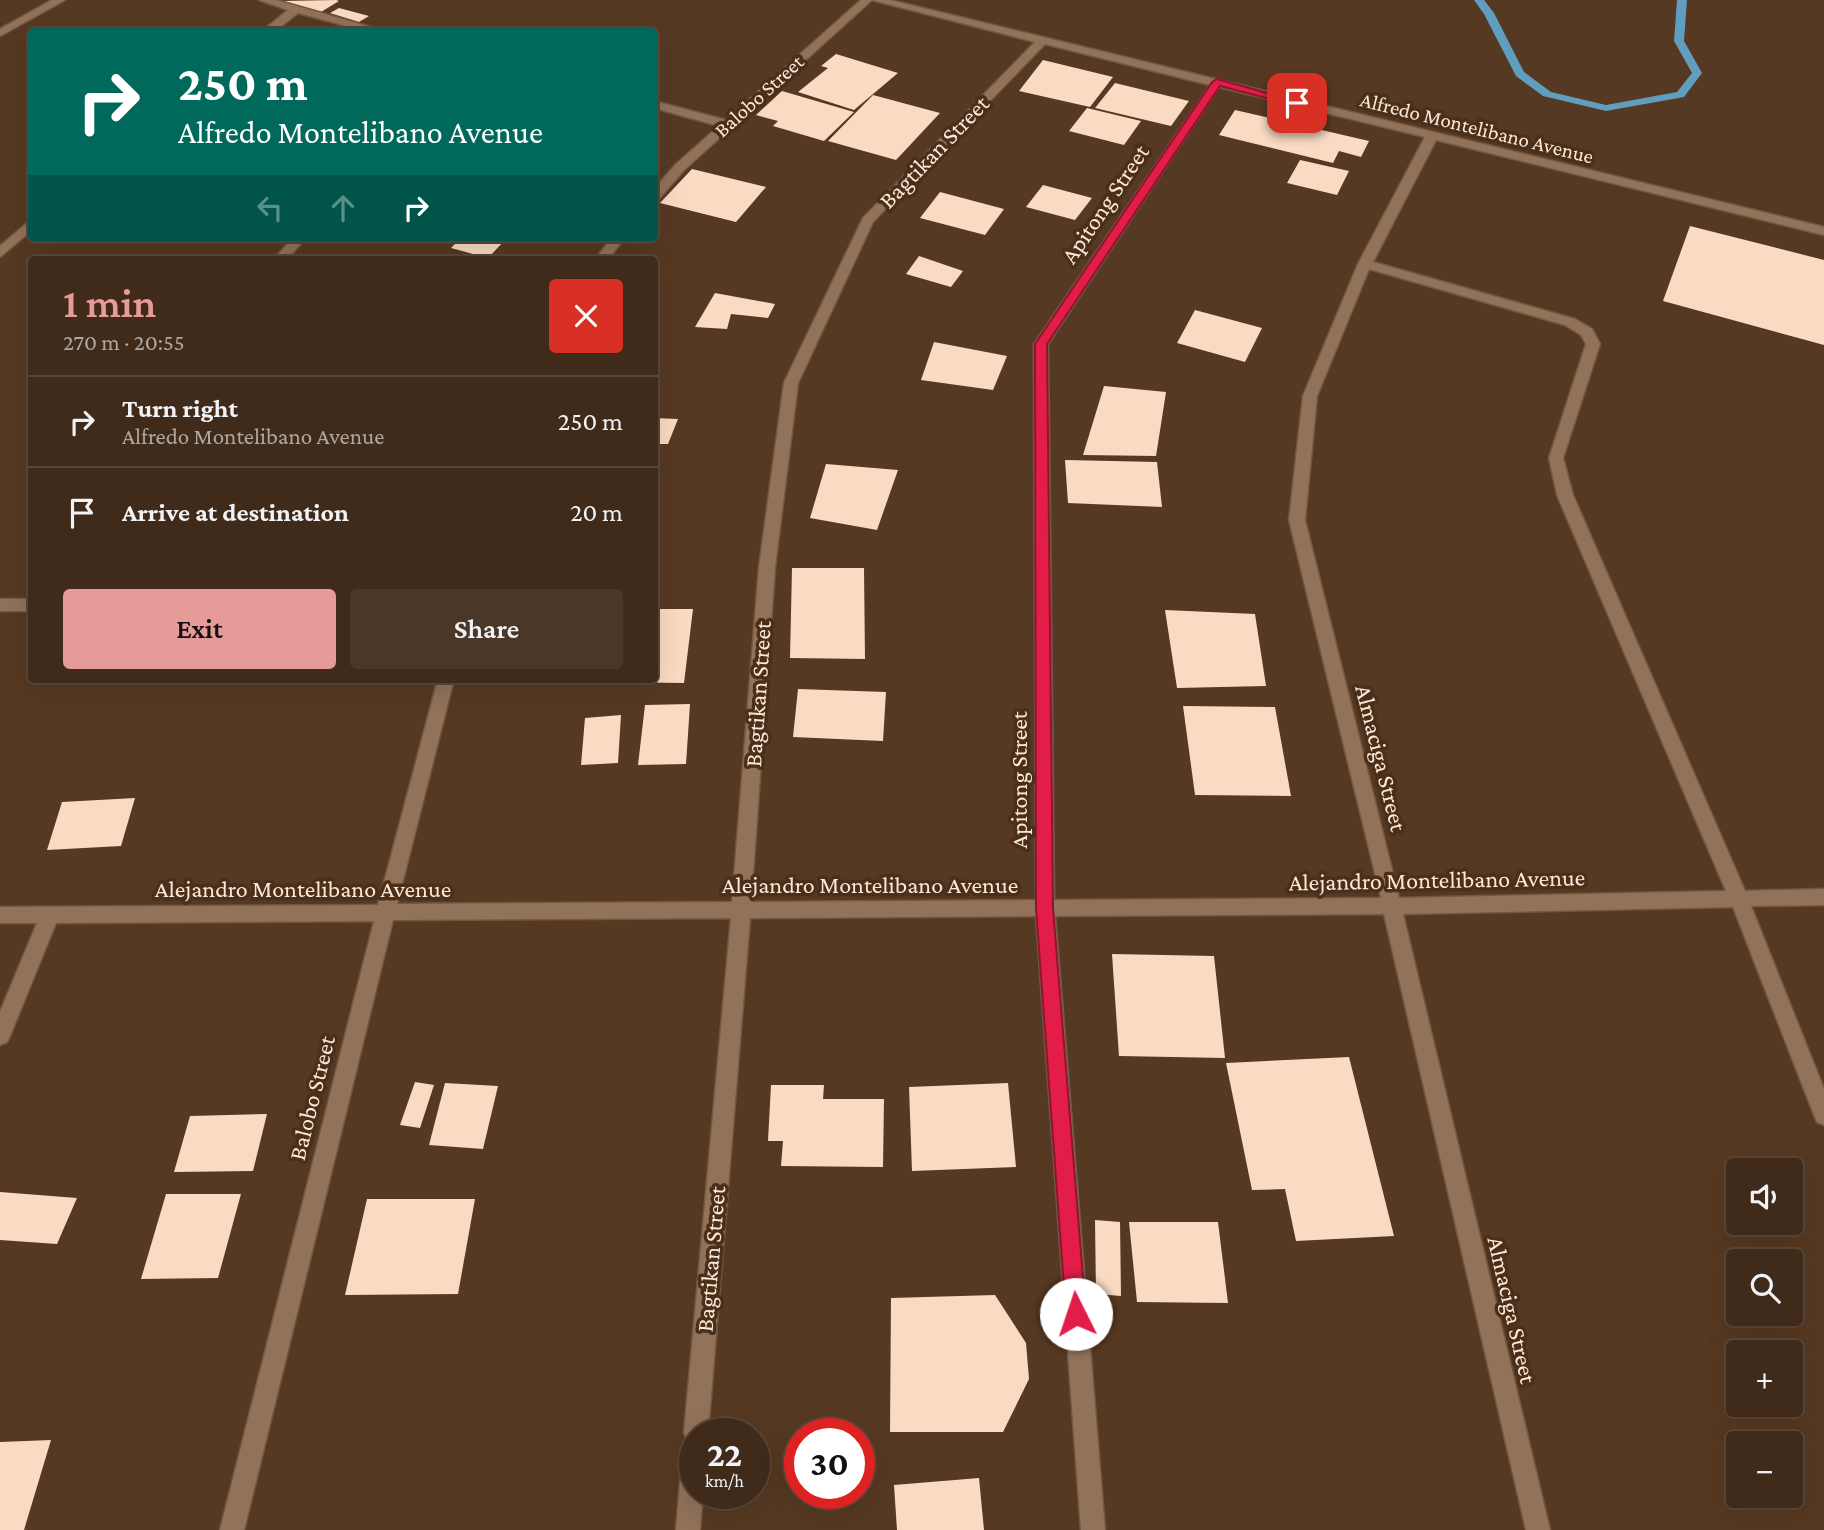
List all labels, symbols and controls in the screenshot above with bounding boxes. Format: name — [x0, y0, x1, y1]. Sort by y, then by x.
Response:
street label: Balobo Street — [710, 49, 809, 142]
icon: right — [63, 56, 154, 147]
text: 250 m — [178, 56, 308, 111]
pin — [1267, 73, 1327, 133]
icon: arrive — [1278, 84, 1316, 122]
street label: Alfredo Montelibano Avenue — [1358, 87, 1596, 169]
street label: Bagtikan Street — [873, 89, 995, 214]
text: Alfredo Montelibano Avenue — [178, 114, 543, 150]
street label: Apitong Street — [1055, 138, 1155, 268]
icon: left — [251, 189, 289, 227]
icon: ahead — [324, 189, 362, 227]
icon: right — [397, 189, 435, 227]
text: 1 min — [63, 279, 156, 326]
button: close — [549, 279, 623, 353]
text: 270 m · 20:55 — [63, 329, 185, 355]
text: Turn right — [122, 394, 238, 423]
icon: right — [63, 403, 101, 441]
text: 250 m — [558, 407, 623, 436]
text: Alfredo Montelibano Avenue — [122, 423, 384, 449]
icon: arrive — [63, 494, 101, 532]
text: Arrive at destination — [122, 498, 349, 527]
text: 20 m — [570, 498, 623, 527]
button: Exit — [63, 589, 336, 669]
button: Share — [350, 589, 623, 669]
street label: Bagtikan Street — [739, 619, 776, 768]
street label: Almaciga Street — [1350, 682, 1413, 835]
street label: Apitong Street — [1005, 710, 1032, 849]
street label: Alejandro Montelibano Avenue — [1289, 863, 1585, 896]
street label: Alejandro Montelibano Avenue — [722, 871, 1018, 898]
street label: Alejandro Montelibano Avenue — [155, 875, 451, 902]
street label: Balobo Street — [283, 1032, 340, 1163]
map controls — [1726, 1158, 1803, 1508]
button: sound — [1726, 1158, 1803, 1235]
street label: Bagtikan Street — [691, 1184, 730, 1333]
street label: Almaciga Street — [1482, 1234, 1543, 1387]
button: search — [1726, 1249, 1803, 1326]
position arrow — [1039, 1277, 1113, 1351]
button: + — [1726, 1340, 1803, 1417]
speed limit sign: 30 — [784, 1418, 875, 1509]
button: − — [1726, 1431, 1803, 1508]
text: 22 — [707, 1435, 742, 1474]
text: km/h — [705, 1471, 744, 1491]

